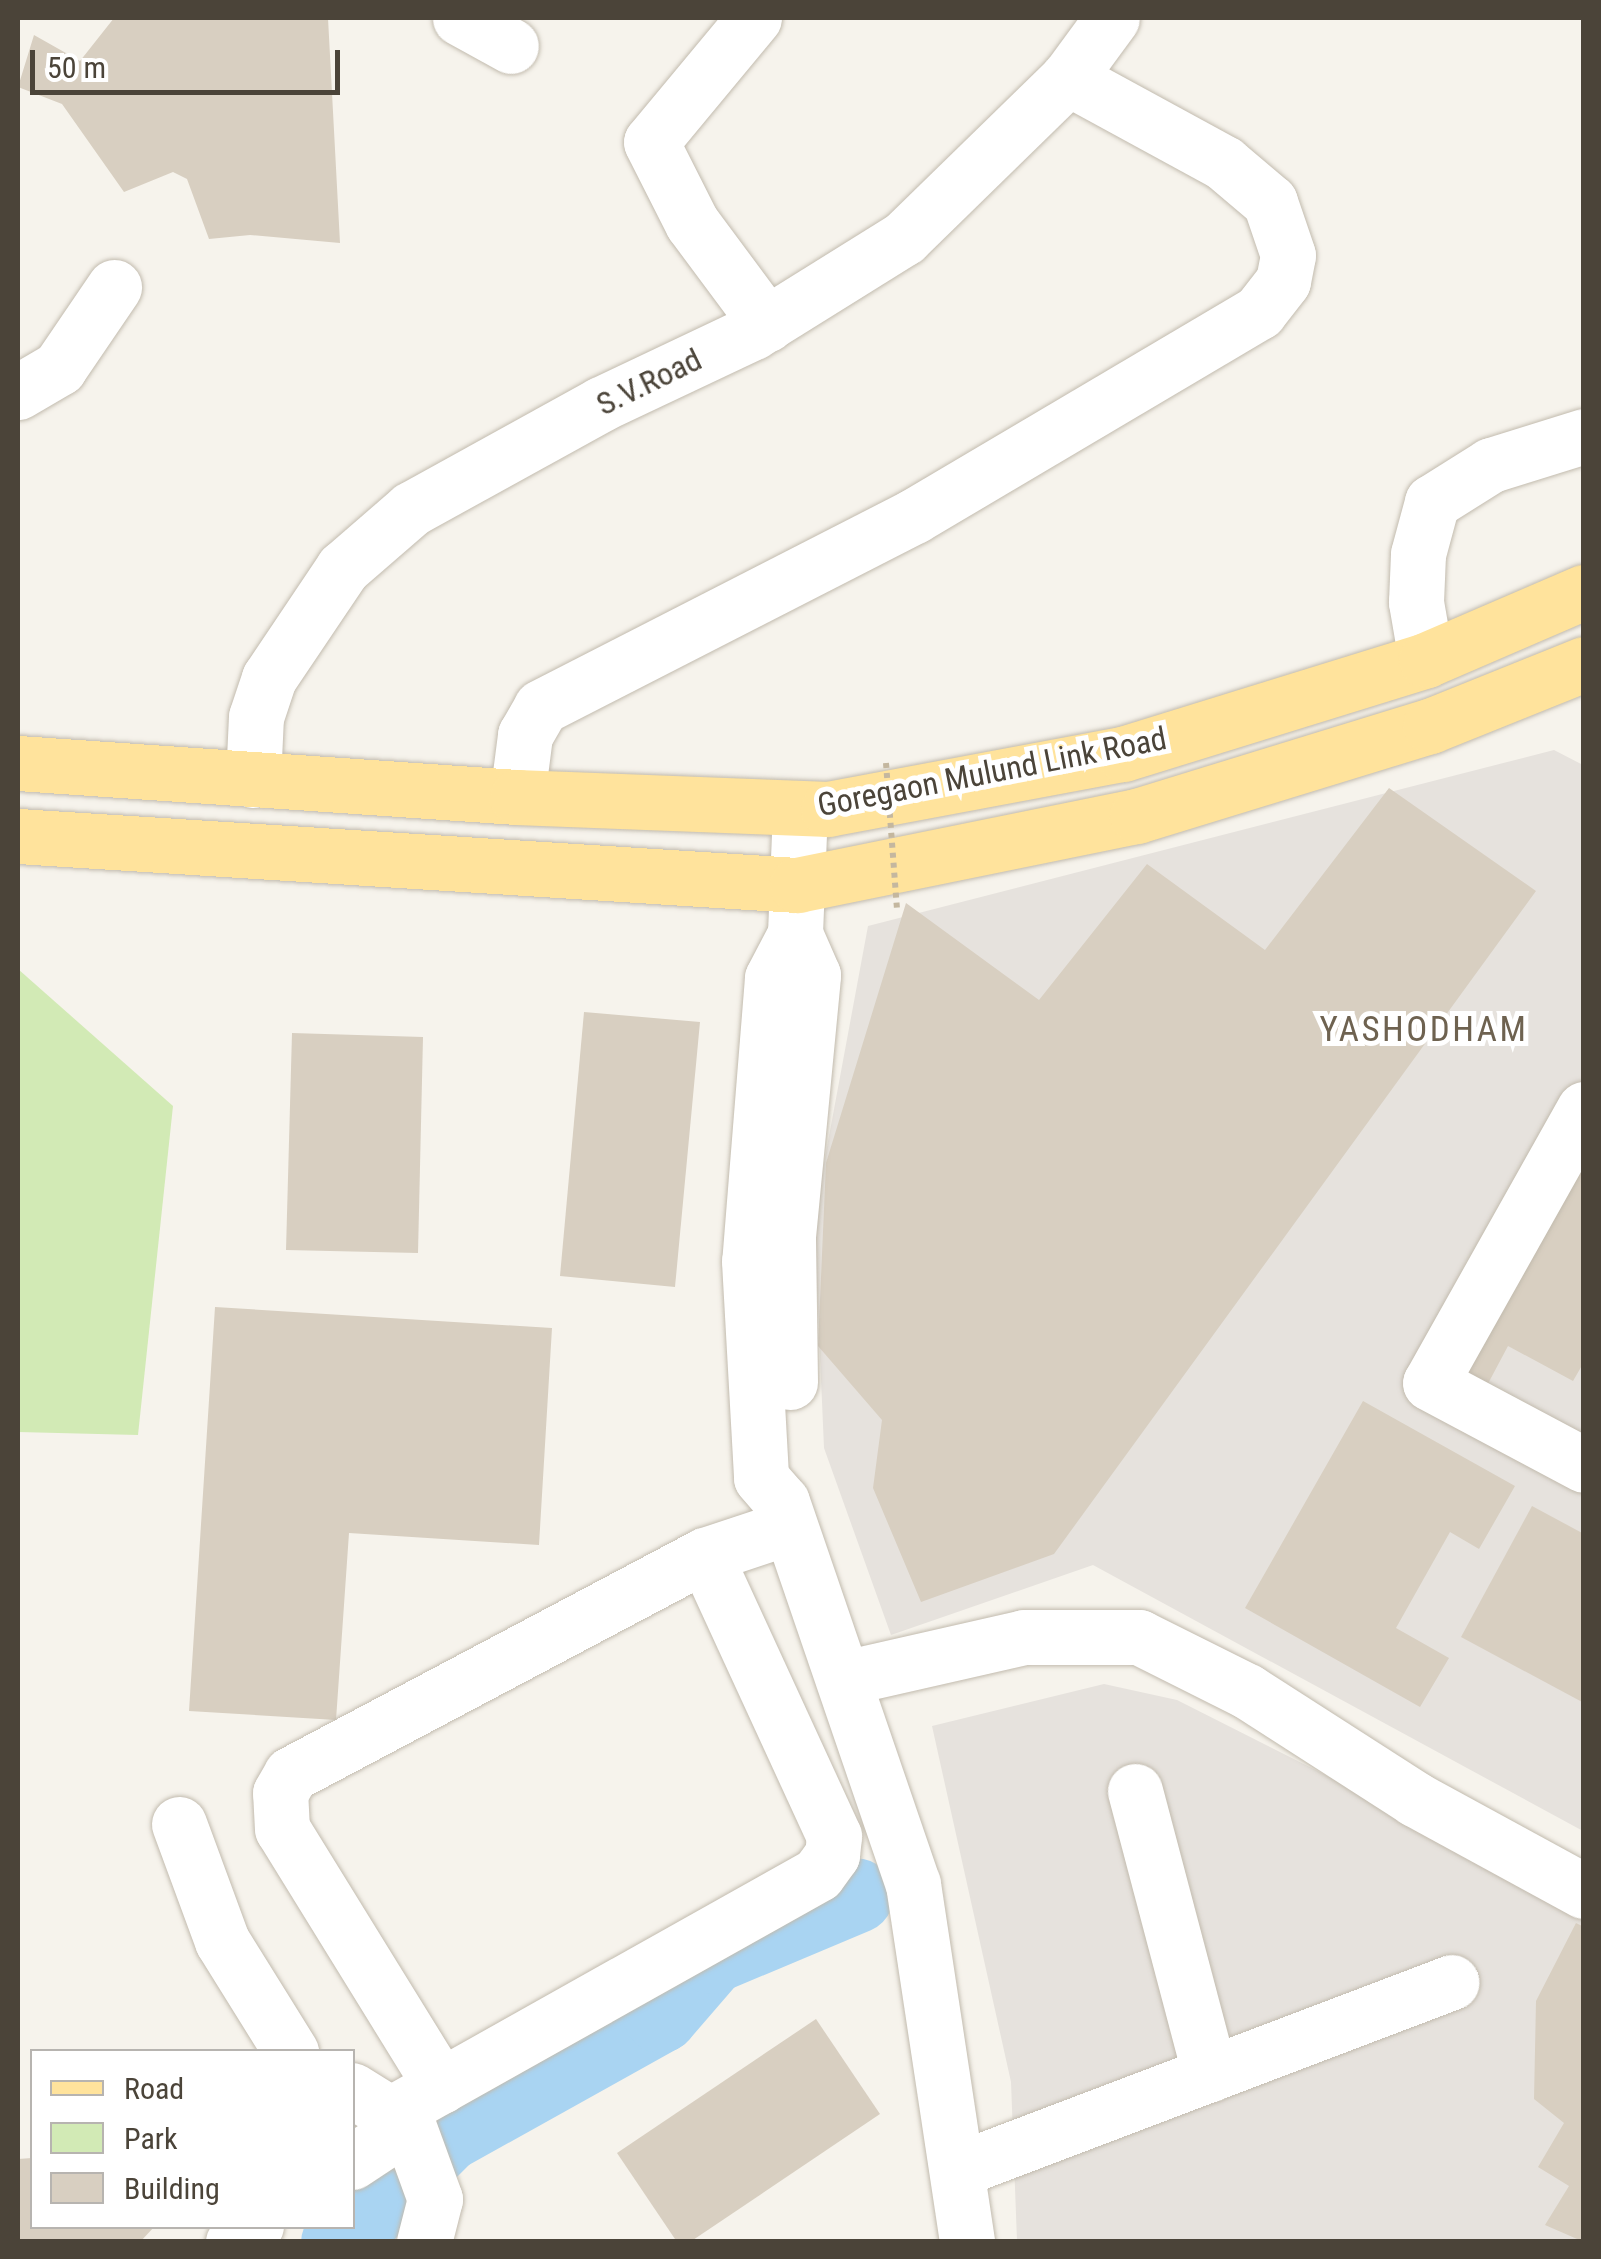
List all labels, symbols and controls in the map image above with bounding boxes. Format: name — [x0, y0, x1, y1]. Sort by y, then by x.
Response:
scale bar — [35, 30, 345, 92]
text: 50 m — [47, 50, 106, 85]
street label: S.V.Road — [590, 340, 708, 424]
street label: Goregaon Mulund Link Road — [814, 719, 1170, 825]
district label: YASHODHAM — [1320, 1009, 1528, 1051]
legend — [30, 2049, 355, 2229]
text: Road — [124, 2071, 184, 2106]
text: Park — [124, 2121, 178, 2156]
text: Building — [124, 2171, 220, 2206]

